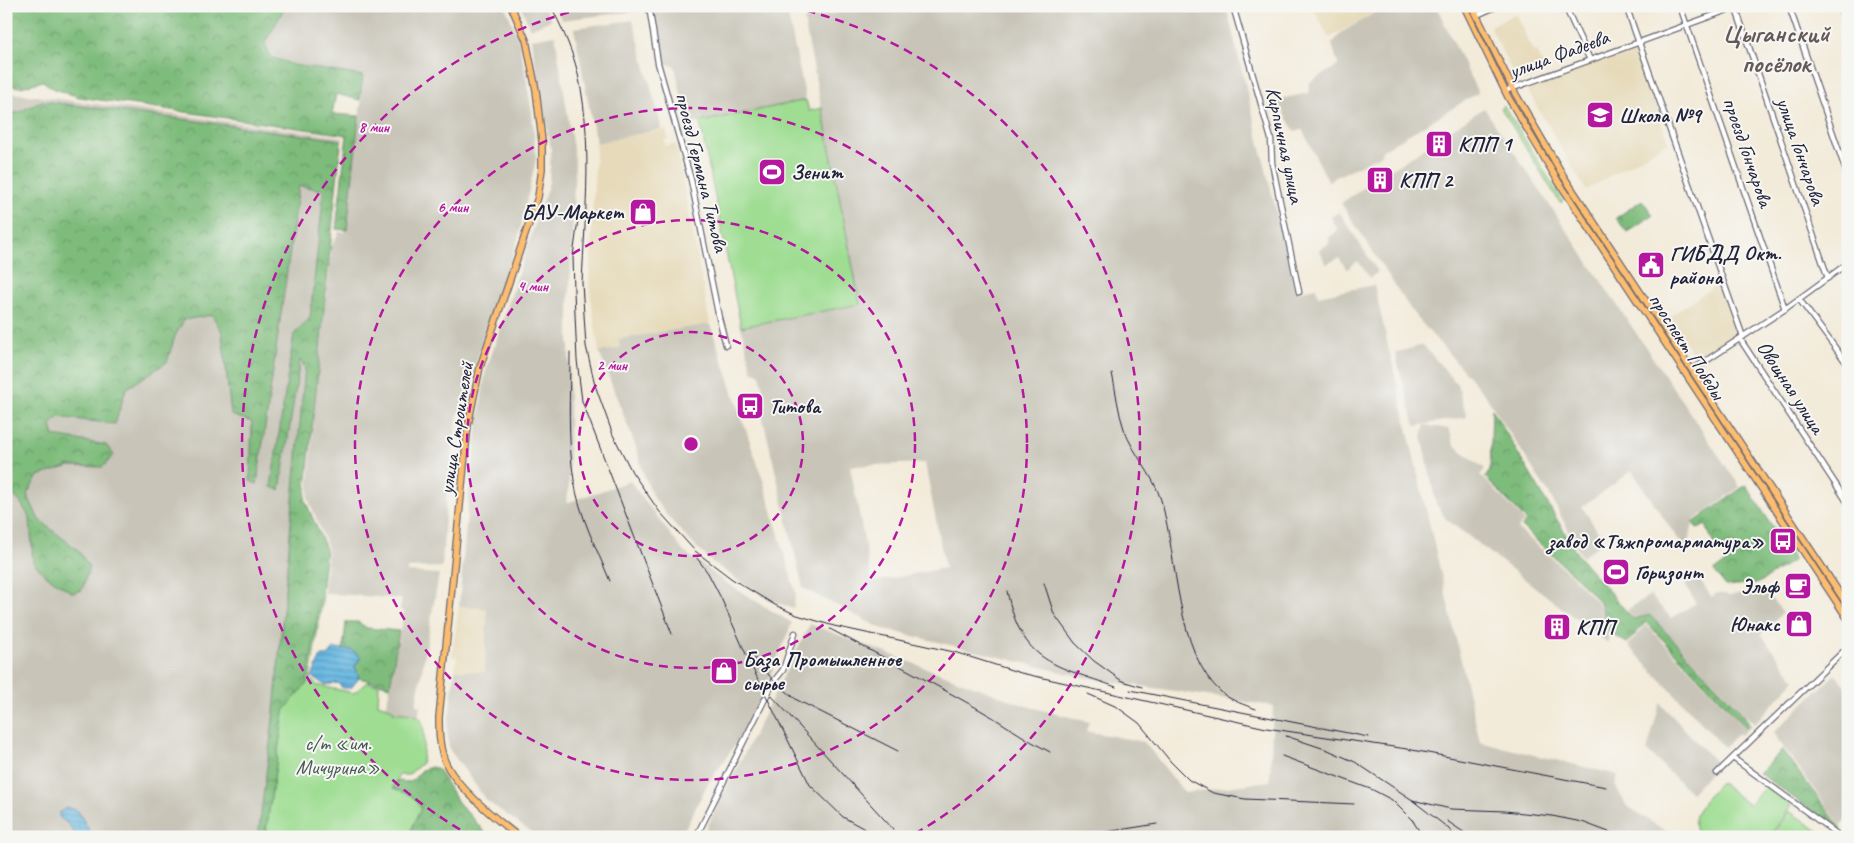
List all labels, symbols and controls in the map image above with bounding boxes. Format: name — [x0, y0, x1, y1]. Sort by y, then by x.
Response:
district label: Цыганский посёлок — [1723, 17, 1831, 80]
street label: улица Фадеева — [1504, 23, 1614, 85]
street label: Кирпичная улица — [1260, 85, 1310, 207]
street label: проезд Германа Титова — [670, 90, 735, 256]
street label: улица Гончарова — [1770, 92, 1832, 210]
street label: проезд Гончарова — [1717, 94, 1780, 213]
school or university icon: Школа №9 — [1585, 100, 1615, 130]
place label: Школа №9 — [1619, 102, 1704, 128]
text: 8 мин — [359, 118, 391, 137]
building icon: КПП 1 — [1424, 129, 1454, 159]
place label: КПП 1 — [1458, 131, 1514, 157]
sports icon: Зенит — [757, 157, 787, 187]
place label: Зенит — [791, 159, 844, 185]
building icon: КПП 2 — [1365, 165, 1395, 195]
place label: КПП 2 — [1399, 167, 1455, 193]
shop icon: БАУ-Маркет — [628, 197, 658, 227]
text: 6 мин — [438, 198, 470, 217]
place label: БАУ-Маркет — [522, 199, 625, 225]
place label: ГИБДД Окт. района — [1670, 240, 1782, 290]
public building icon: ГИБДД Окт. района — [1636, 250, 1666, 280]
text: 4 мин — [518, 277, 550, 296]
street label: проспект Победы — [1643, 288, 1732, 406]
street label: Овощная улица — [1751, 336, 1832, 440]
text: 2 мин — [597, 356, 629, 375]
street label: улица Строителей — [432, 359, 479, 498]
bus stop icon: Титова — [735, 391, 765, 421]
place label: Титова — [769, 393, 822, 419]
centre of rings — [682, 435, 700, 453]
bus stop icon: завод «Тяжпромарматура» — [1768, 526, 1798, 556]
place label: завод «Тяжпромарматура» — [1545, 528, 1764, 555]
sports icon: Горизонт — [1601, 557, 1631, 587]
place label: Горизонт — [1635, 559, 1704, 586]
cafe icon: Эльф — [1783, 571, 1813, 601]
place label: Эльф — [1741, 573, 1781, 599]
shop icon: Юнакс — [1784, 609, 1814, 639]
place label: Юнакс — [1730, 611, 1780, 637]
building icon: КПП — [1542, 612, 1572, 642]
place label: КПП — [1576, 614, 1619, 640]
place label: База Промышленное сырье — [743, 646, 903, 696]
shop icon: База Промышленное сырье — [709, 656, 739, 686]
park label: с/т «им. Мичурина» — [296, 730, 380, 780]

